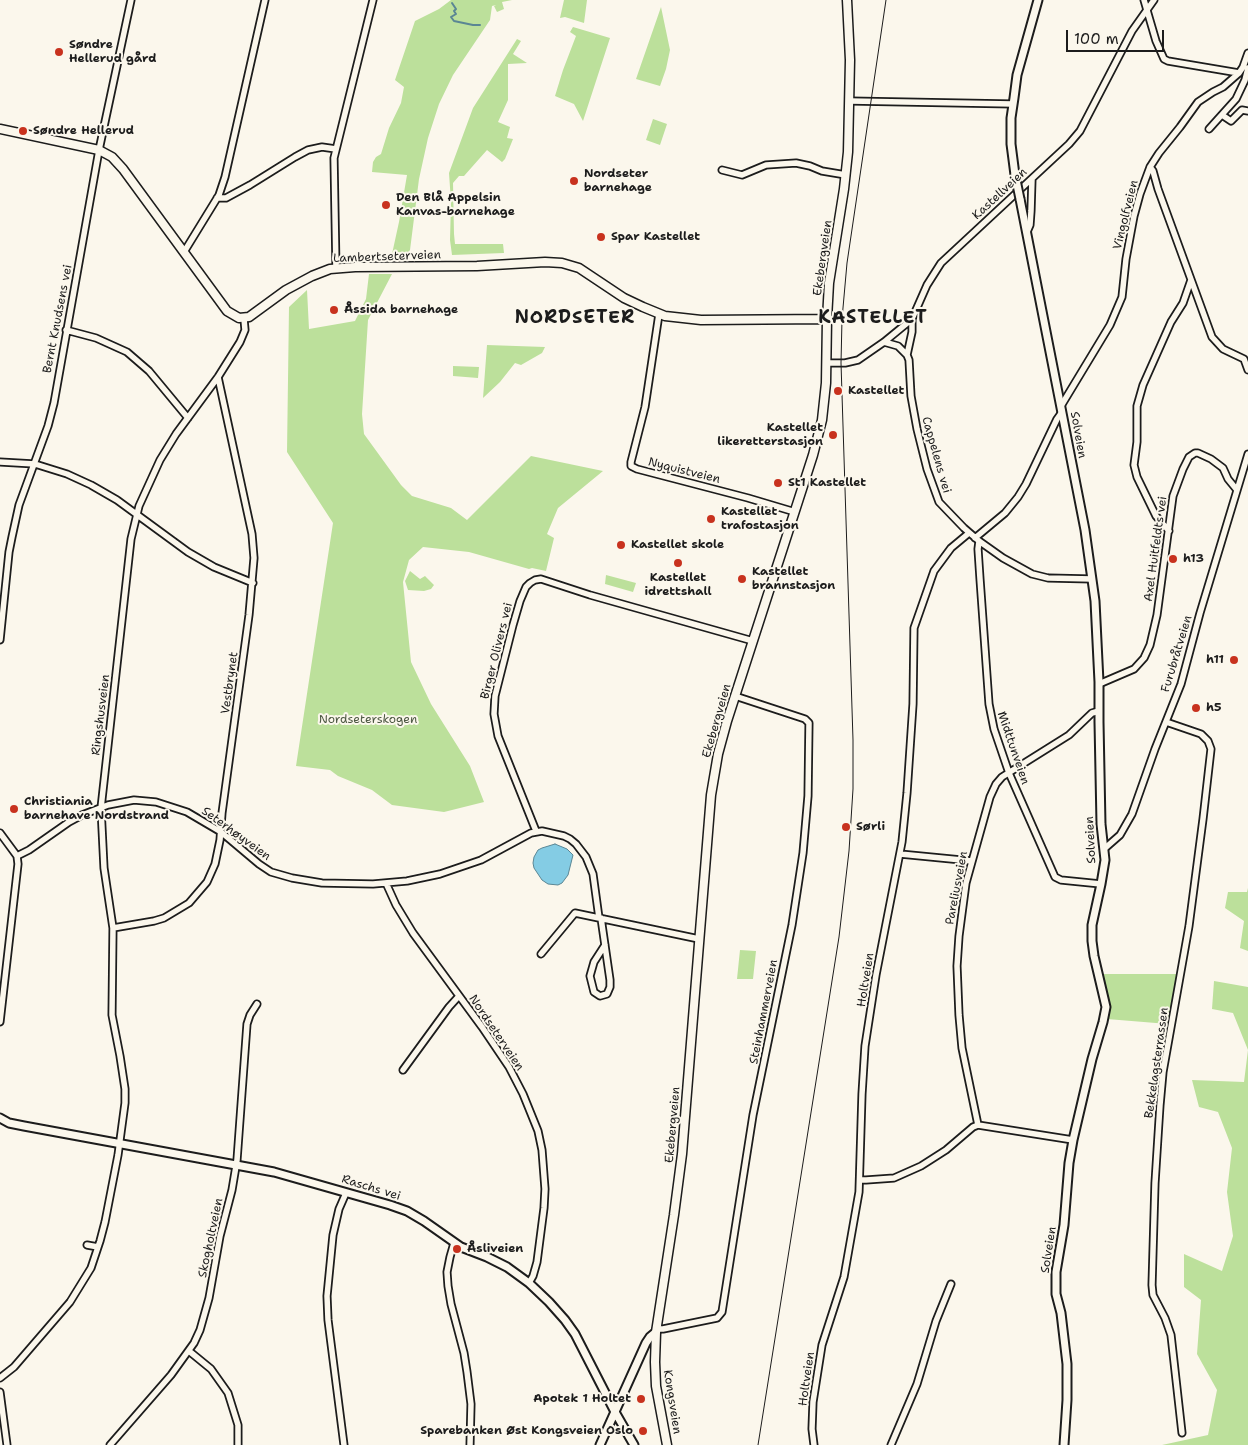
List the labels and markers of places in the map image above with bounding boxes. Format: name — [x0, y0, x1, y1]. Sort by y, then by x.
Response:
place label: Søndre Hellerud gård — [69, 38, 157, 66]
marker: Søndre Hellerud gård — [53, 46, 65, 58]
place label: Søndre Hellerud — [33, 124, 134, 138]
marker: Søndre Hellerud — [17, 125, 29, 137]
place label: Nordseter barnehage — [584, 167, 652, 195]
marker: Nordseter barnehage — [568, 175, 580, 187]
place label: Den Blå Appelsin Kanvas-barnehage — [396, 191, 515, 219]
marker: Den Blå Appelsin Kanvas-barnehage — [380, 199, 392, 211]
place label: Spar Kastellet — [611, 230, 700, 244]
marker: Spar Kastellet — [595, 231, 607, 243]
place label: Åssida barnehage — [344, 303, 458, 317]
marker: Åssida barnehage — [328, 304, 340, 316]
place label: Kastellet — [848, 384, 904, 398]
marker: Kastellet — [832, 385, 844, 397]
place label: Kastellet likeretterstasjon — [717, 421, 823, 449]
marker: Kastellet likeretterstasjon — [827, 429, 839, 441]
place label: St1 Kastellet — [788, 476, 866, 490]
marker: St1 Kastellet — [772, 477, 784, 489]
place label: Kastellet trafostasjon — [721, 505, 799, 533]
marker: Kastellet trafostasjon — [705, 513, 717, 525]
place label: Kastellet skole — [631, 538, 724, 552]
marker: Kastellet skole — [615, 539, 627, 551]
place label: h13 — [1183, 552, 1204, 566]
marker: h13 — [1167, 553, 1179, 565]
marker: Kastellet idrettshall — [672, 557, 684, 569]
place label: Kastellet brannstasjon — [752, 565, 835, 593]
place label: Kastellet idrettshall — [644, 571, 712, 599]
marker: Kastellet brannstasjon — [736, 573, 748, 585]
place label: h11 — [1206, 653, 1224, 667]
marker: h11 — [1228, 654, 1240, 666]
place label: h5 — [1206, 701, 1222, 715]
marker: h5 — [1190, 702, 1202, 714]
place label: Christiania barnehave Nordstrand — [24, 795, 169, 823]
marker: Christiania barnehave Nordstrand — [8, 803, 20, 815]
place label: Sørli — [856, 820, 885, 834]
marker: Sørli — [840, 821, 852, 833]
place label: Åsliveien — [467, 1242, 523, 1256]
marker: Åsliveien — [451, 1243, 463, 1255]
place label: Apotek 1 Holtet — [533, 1392, 631, 1406]
marker: Apotek 1 Holtet — [635, 1393, 647, 1405]
place label: Sparebanken Øst Kongsveien Oslo — [420, 1424, 633, 1438]
marker: Sparebanken Øst Kongsveien Oslo — [637, 1425, 649, 1437]

